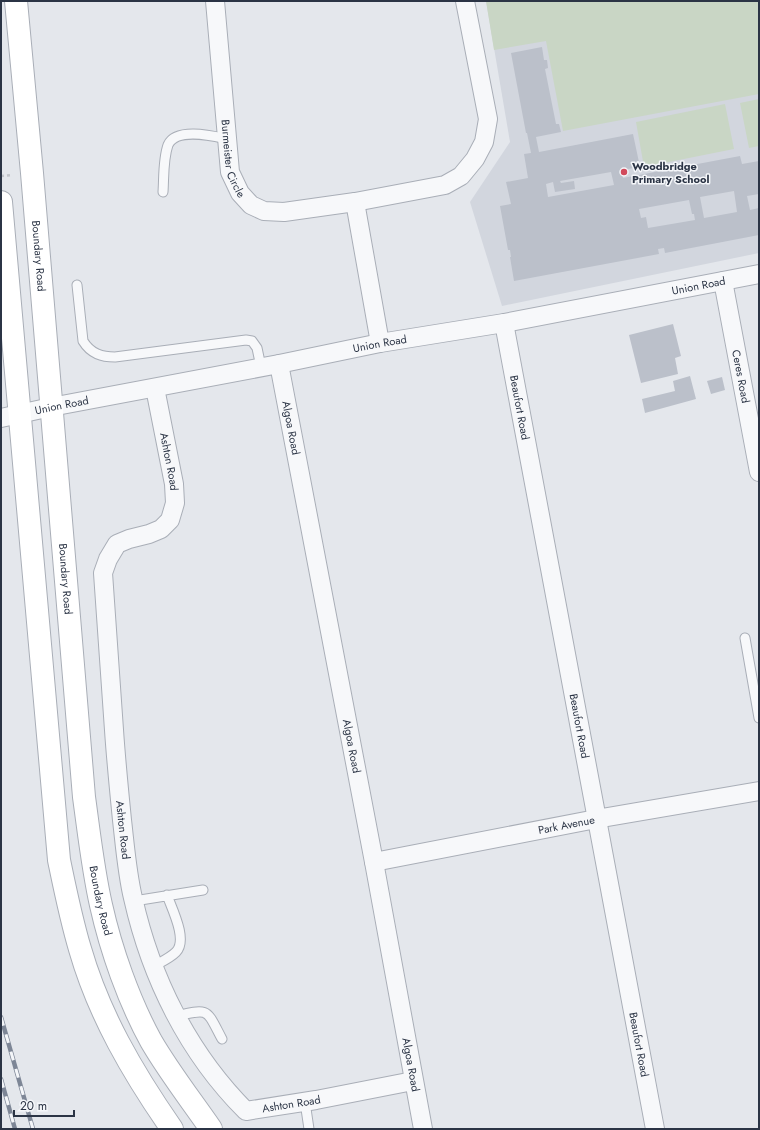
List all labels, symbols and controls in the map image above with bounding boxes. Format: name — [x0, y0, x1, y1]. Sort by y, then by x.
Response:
street label: Burmeister Circle — [217, 119, 249, 202]
place label: Woodbridge Primary School — [632, 158, 710, 187]
marker: Woodbridge Primary School — [619, 167, 629, 177]
street label: Boundary Road — [28, 220, 50, 292]
street label: Union Road — [670, 273, 727, 299]
street label: Union Road — [351, 331, 408, 356]
street label: Ceres Road — [728, 348, 754, 404]
street label: Beaufort Road — [506, 374, 534, 441]
street label: Union Road — [33, 392, 90, 418]
street label: Algoa Road — [278, 400, 304, 456]
street label: Ashton Road — [156, 431, 182, 491]
street label: Boundary Road — [55, 543, 77, 615]
street label: Beaufort Road — [566, 692, 593, 760]
street label: Algoa Road — [339, 718, 365, 774]
street label: Ashton Road — [112, 800, 134, 860]
street label: Park Avenue — [537, 811, 596, 838]
street label: Boundary Road — [86, 865, 116, 937]
street label: Beaufort Road — [625, 1011, 653, 1078]
street label: Algoa Road — [398, 1036, 424, 1093]
street label: Ashton Road — [261, 1091, 322, 1116]
scale bar — [14, 1092, 74, 1118]
text: 20 m — [20, 1097, 47, 1115]

